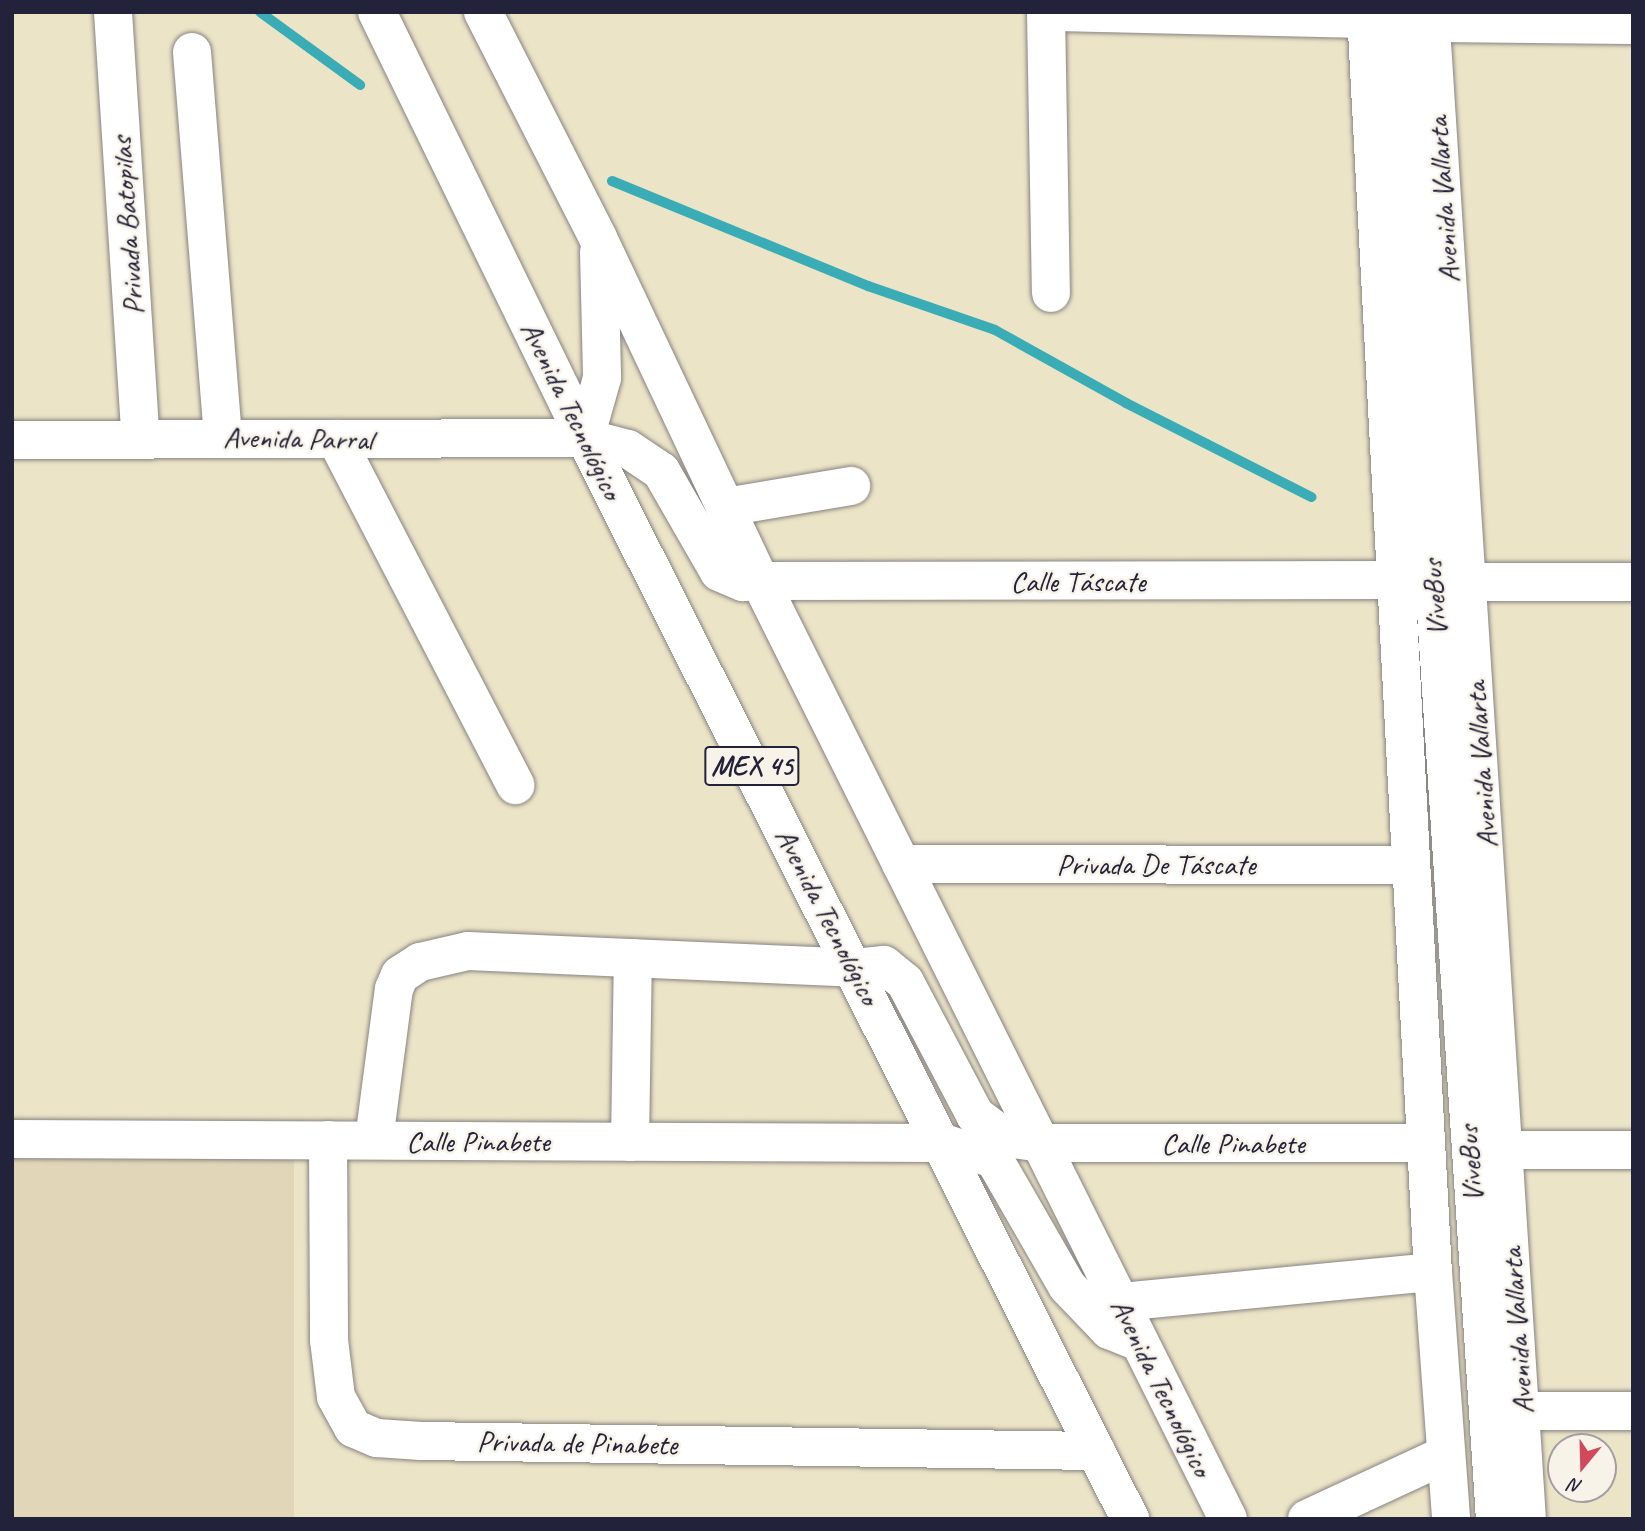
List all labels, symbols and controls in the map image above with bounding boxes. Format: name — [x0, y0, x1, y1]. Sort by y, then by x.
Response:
street label: Avenida Vallarta — [1419, 116, 1467, 284]
street label: Privada Batopilas — [103, 136, 151, 316]
street label: Avenida Tecnológico — [513, 315, 631, 505]
street label: Avenida Parral — [223, 419, 373, 457]
street label: ViveBus — [1413, 558, 1455, 638]
street label: Calle Táscate — [1011, 563, 1145, 599]
street label: Avenida Vallarta — [1457, 681, 1505, 849]
road number: MEX 45 — [703, 742, 801, 790]
street label: Avenida Tecnológico — [768, 821, 888, 1011]
street label: Privada De Táscate — [1057, 846, 1255, 882]
street label: Calle Pinabete — [407, 1123, 549, 1159]
street label: ViveBus — [1449, 1124, 1491, 1204]
street label: Calle Pinabete — [1162, 1125, 1304, 1161]
street label: Avenida Vallarta — [1493, 1247, 1541, 1415]
street label: Avenida Tecnológico — [1103, 1292, 1221, 1482]
street label: Privada de Pinabete — [476, 1423, 678, 1463]
north arrow — [1547, 1433, 1617, 1503]
text: N — [1566, 1473, 1585, 1499]

